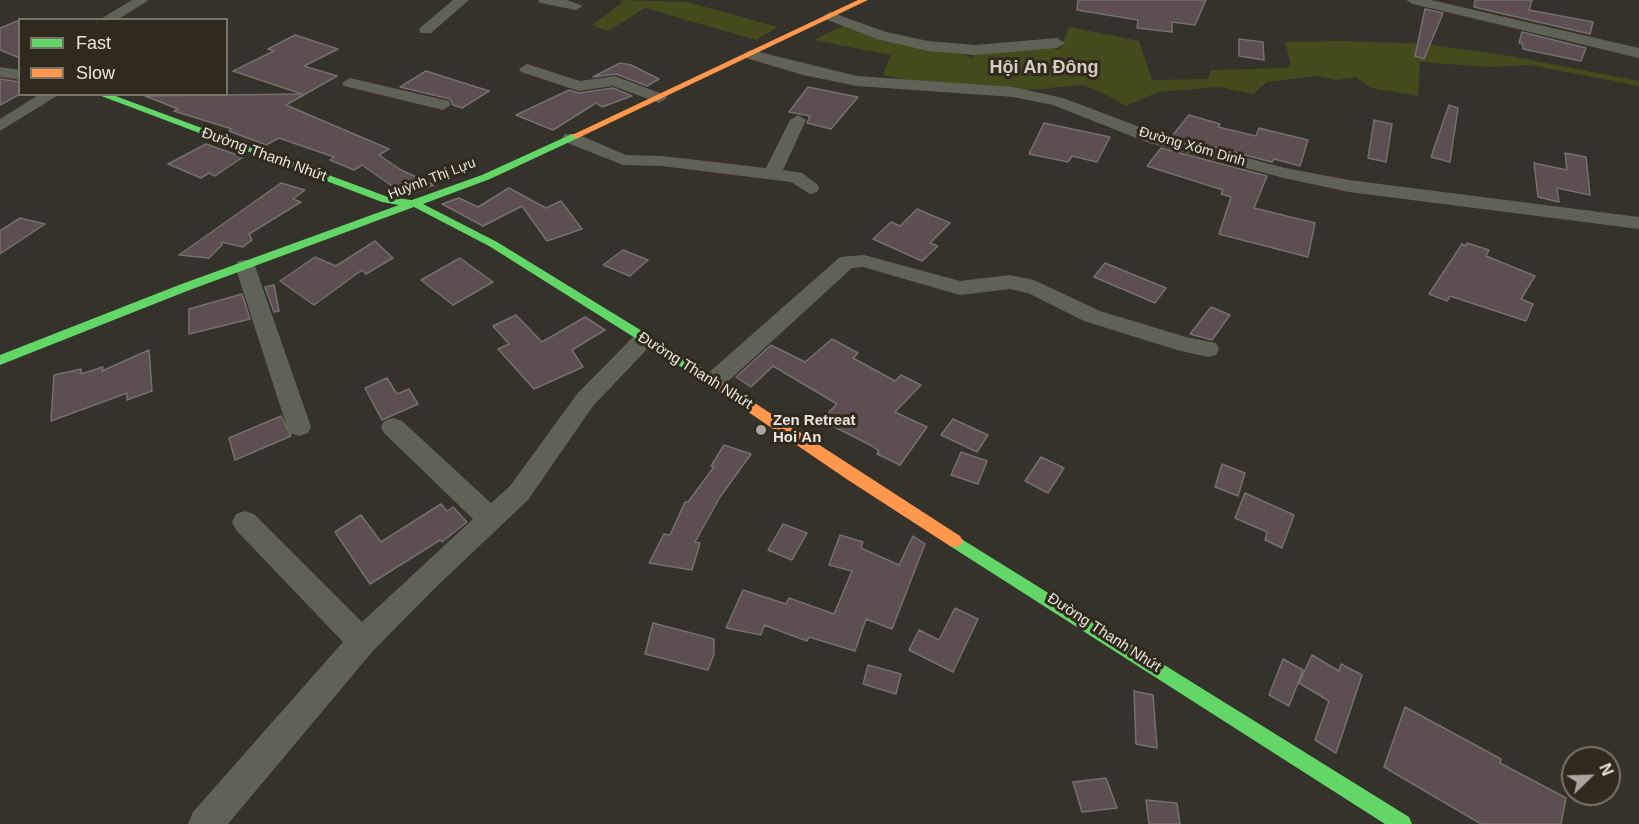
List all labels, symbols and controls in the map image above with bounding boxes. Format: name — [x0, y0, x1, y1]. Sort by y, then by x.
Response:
legend — [18, 18, 228, 96]
text: Fast — [76, 33, 111, 53]
district label: Hội An Đông — [990, 57, 1098, 79]
text: Slow — [76, 63, 115, 83]
street label: Đường Thanh Nhứt — [199, 124, 329, 186]
street label: Đường Xóm Dinh — [1137, 124, 1247, 170]
street label: Huỳnh Thị Lựu — [386, 155, 478, 203]
street label: Đường Thanh Nhứt — [634, 328, 756, 414]
place label: Zen Retreat Hoi An — [773, 412, 856, 447]
marker: Zen Retreat Hoi An — [754, 423, 768, 437]
street label: Đường Thanh Nhứt — [1044, 590, 1164, 676]
north arrow — [1561, 746, 1621, 806]
text: N — [1596, 761, 1616, 778]

